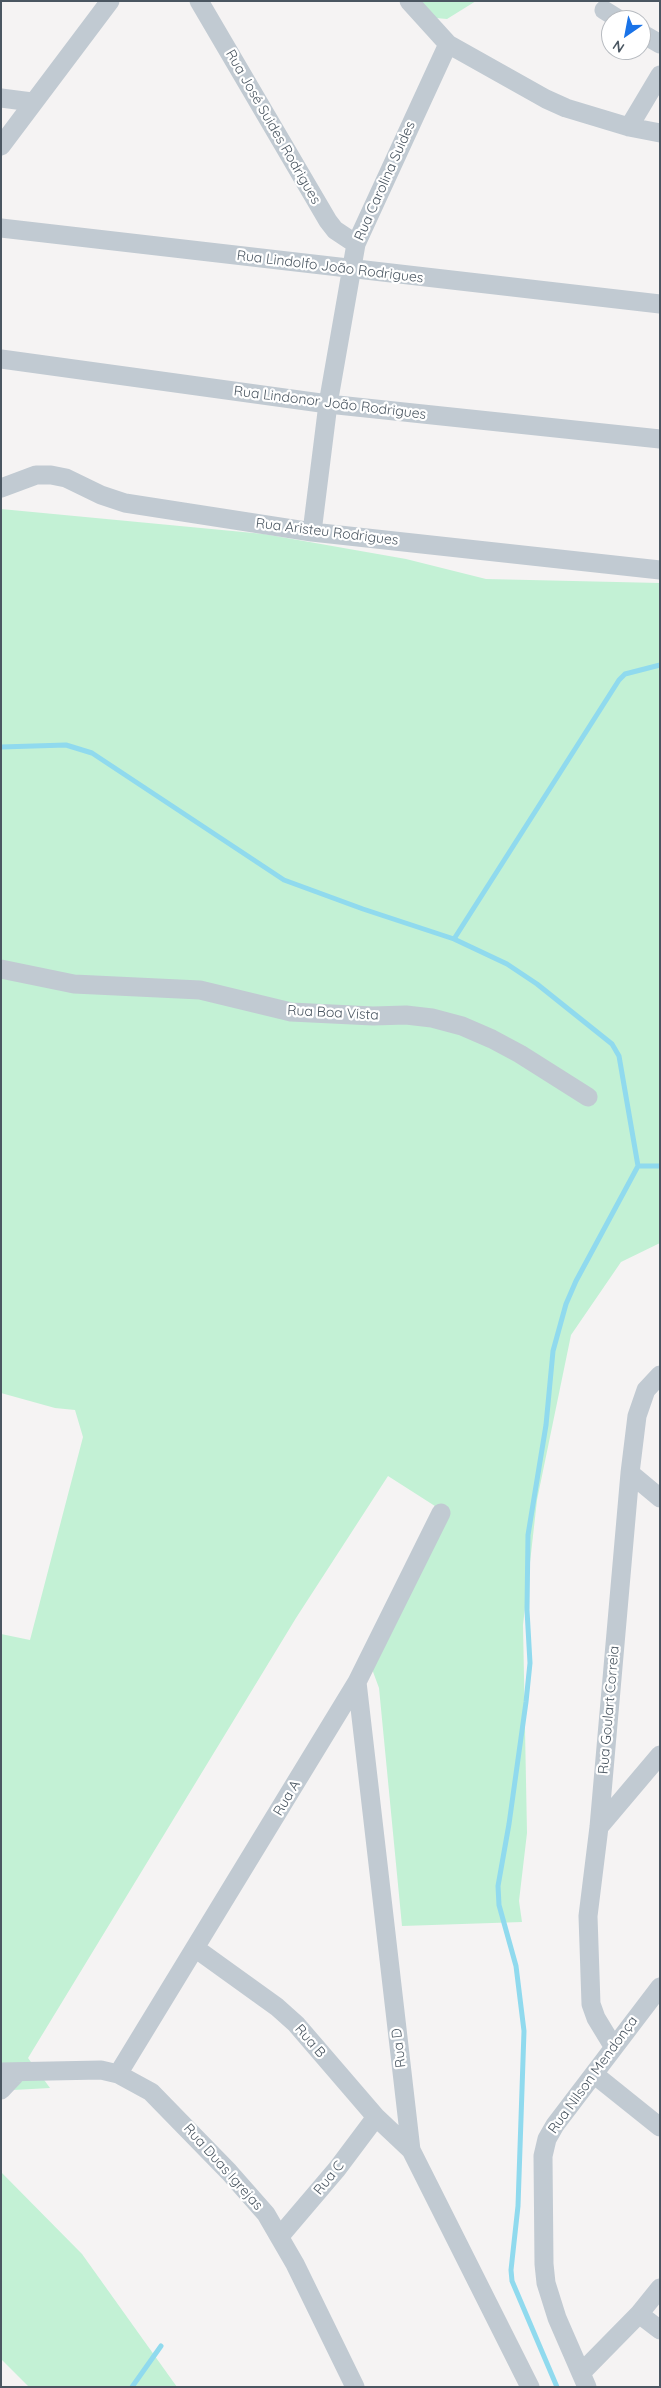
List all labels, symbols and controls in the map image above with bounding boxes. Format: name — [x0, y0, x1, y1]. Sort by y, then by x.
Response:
north arrow — [601, 10, 651, 60]
text: N — [609, 36, 628, 57]
street label: Rua José Suides Rodrigues — [222, 47, 324, 207]
street label: Rua Carolina Suides — [351, 119, 419, 243]
street label: Rua Lindolfo João Rodrigues — [236, 247, 424, 287]
street label: Rua Lindonor João Rodrigues — [233, 383, 427, 423]
street label: Rua Aristeu Rodrigues — [255, 515, 399, 549]
street label: Rua Boa Vista — [287, 1002, 379, 1024]
street label: Rua Goulart Correia — [595, 1645, 623, 1775]
street label: Rua A — [270, 1777, 304, 1819]
street label: Rua Nilson Mendonça — [545, 2013, 641, 2137]
street label: Rua B — [291, 2021, 329, 2061]
street label: Rua D — [388, 2027, 410, 2069]
street label: Rua Duas Igrejas — [180, 2120, 266, 2214]
street label: Rua C — [310, 2158, 348, 2198]

